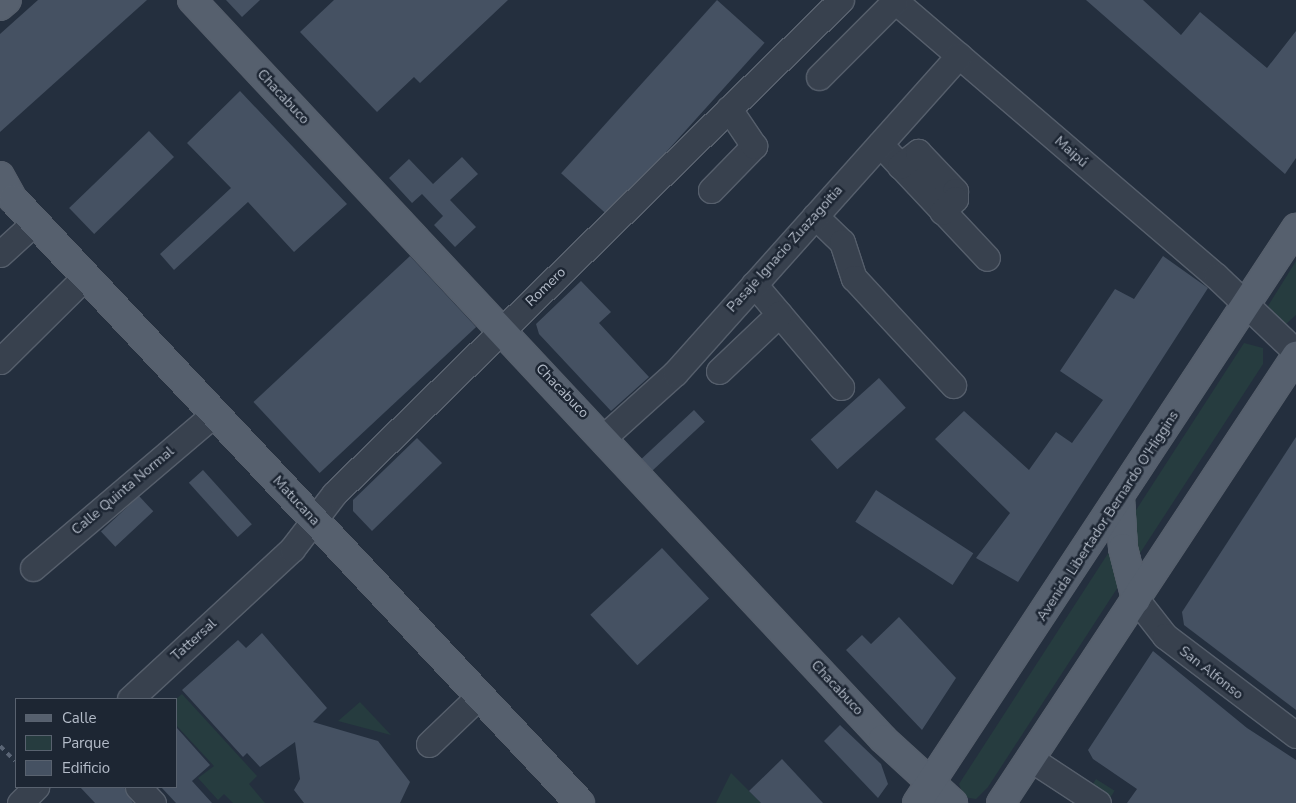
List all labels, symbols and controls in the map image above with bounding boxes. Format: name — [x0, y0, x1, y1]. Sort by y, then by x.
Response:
street label: Chacabuco — [253, 66, 313, 128]
street label: Maipú — [1051, 133, 1091, 171]
street label: Pasaje Ignacio Zuazagoitia — [724, 182, 846, 316]
street label: Romero — [522, 264, 570, 310]
street label: Chacabuco — [532, 360, 592, 422]
street label: Avenida Libertador Bernardo O'Higgins — [1034, 408, 1182, 624]
street label: Calle Quinta Normal — [68, 443, 178, 539]
street label: Matucana — [269, 473, 323, 529]
street label: Tattersal — [168, 615, 220, 665]
street label: San Alfonso — [1176, 643, 1246, 703]
street label: Chacabuco — [807, 657, 867, 719]
legend — [15, 698, 178, 788]
text: Calle — [62, 708, 97, 728]
text: Parque — [62, 733, 110, 753]
text: Edificio — [62, 758, 110, 778]

